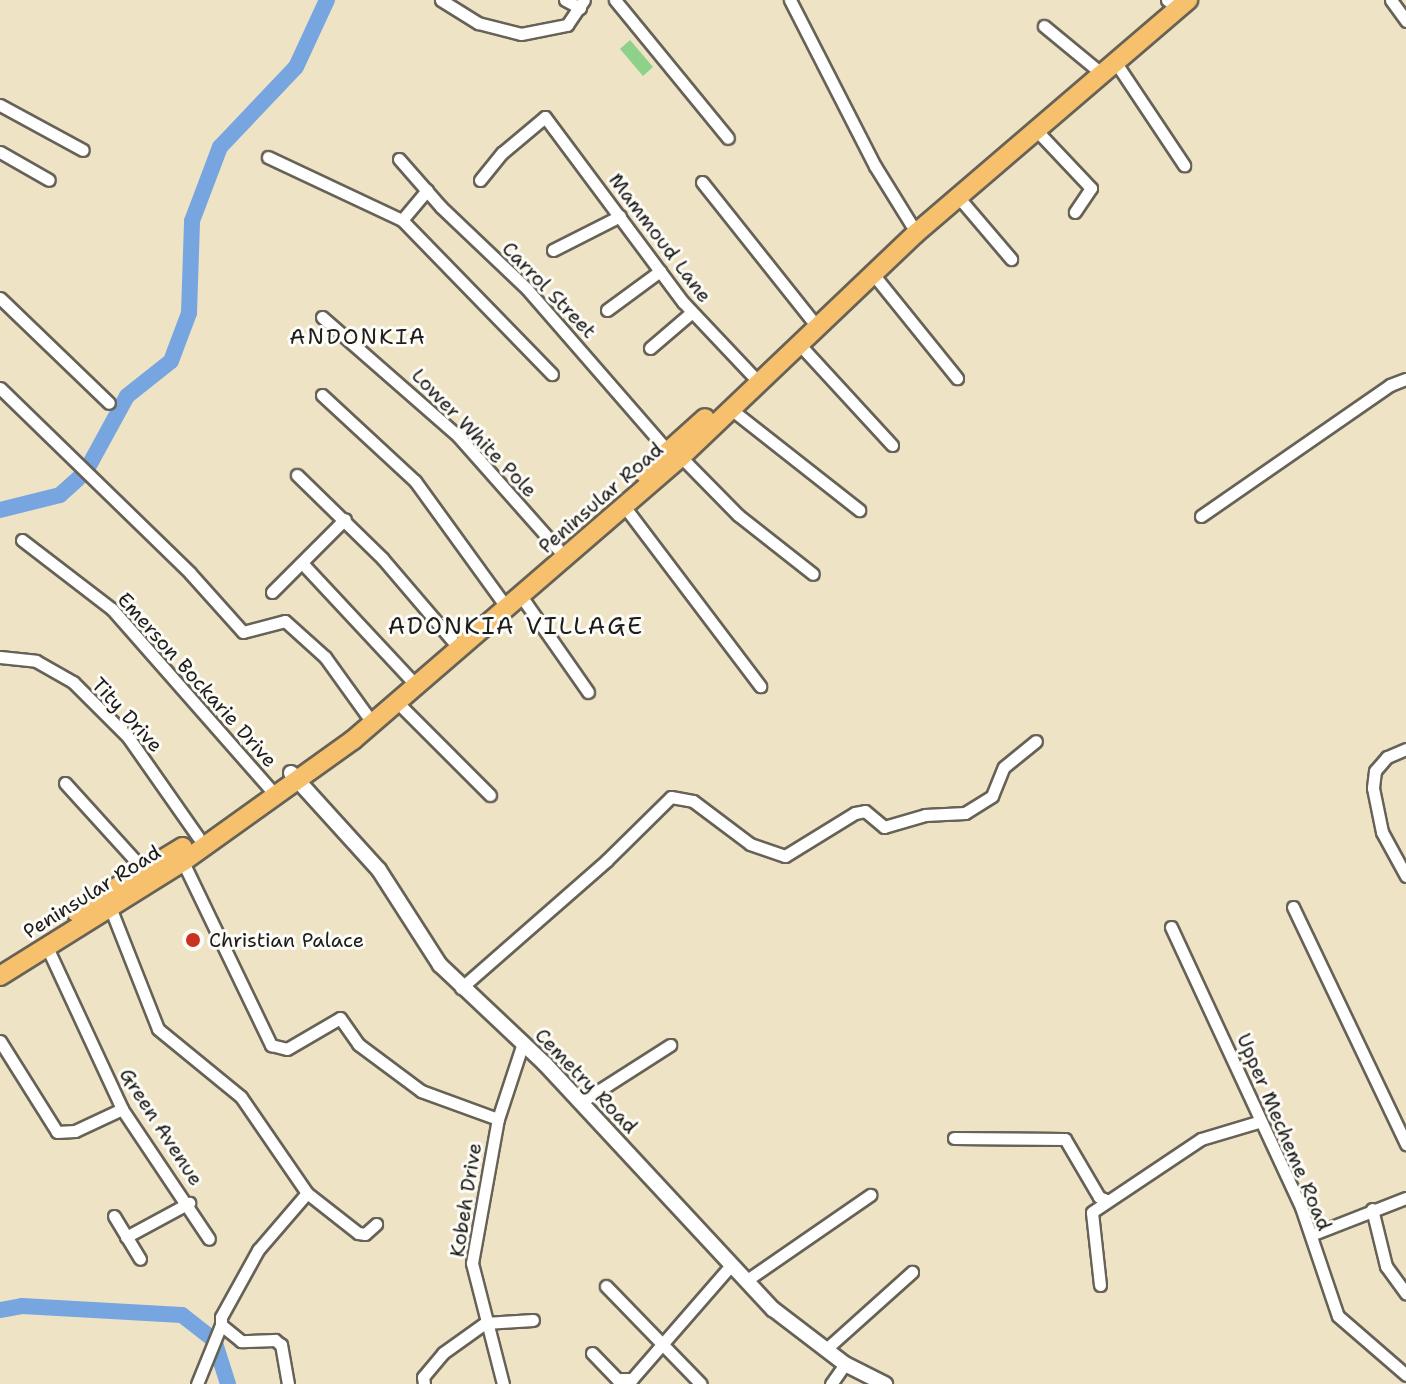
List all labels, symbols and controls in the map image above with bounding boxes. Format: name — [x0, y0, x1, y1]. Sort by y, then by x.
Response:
street label: Mammoud Lane — [604, 169, 716, 307]
street label: Carrol Street — [497, 237, 601, 343]
district label: ANDONKIA — [289, 324, 427, 350]
street label: Lower White Pole — [406, 364, 542, 502]
street label: Peninsular Road — [534, 437, 668, 559]
street label: Emerson Bockarie Drive — [112, 588, 282, 772]
district label: ADONKIA VILLAGE — [388, 613, 644, 641]
street label: Tity Drive — [86, 673, 168, 757]
street label: Peninsular Road — [19, 840, 165, 944]
place label: Christian Palace — [209, 928, 364, 952]
marker: Christian Palace — [184, 931, 202, 949]
street label: Cemetry Road — [530, 1023, 642, 1139]
street label: Upper Mecheme Road — [1232, 1030, 1336, 1234]
street label: Green Avenue — [114, 1064, 208, 1190]
street label: Kobeh Drive — [445, 1141, 487, 1259]

